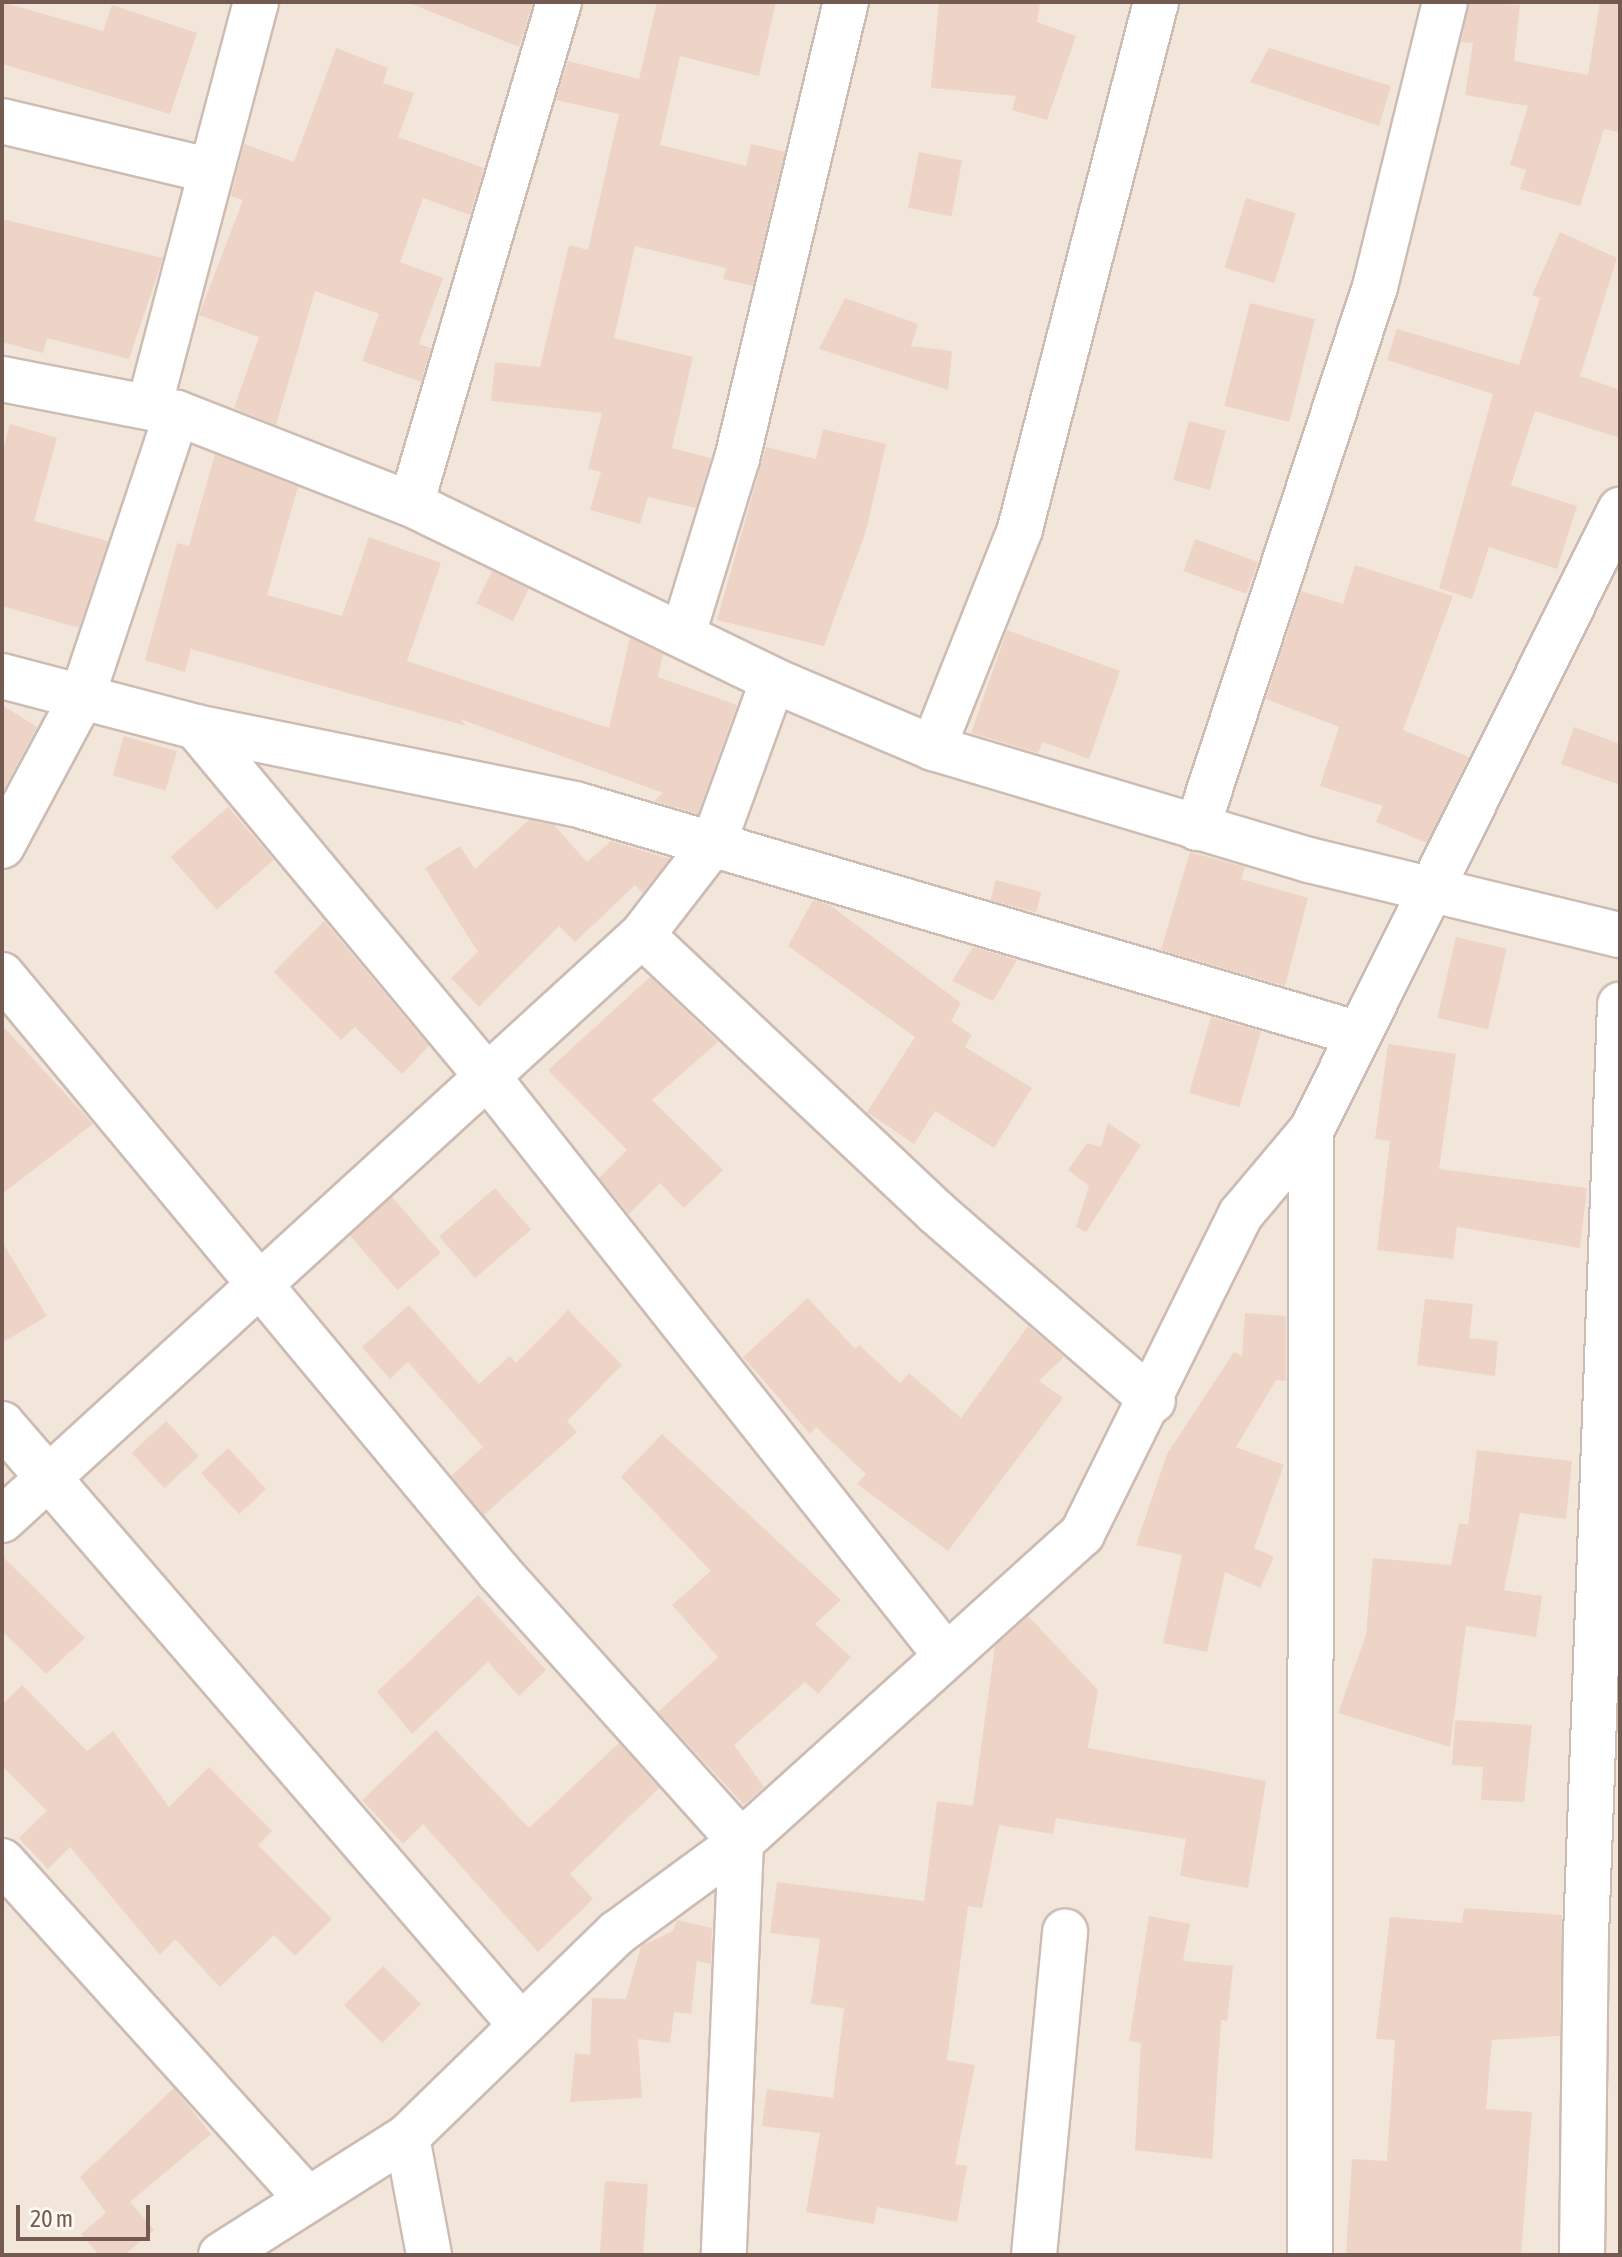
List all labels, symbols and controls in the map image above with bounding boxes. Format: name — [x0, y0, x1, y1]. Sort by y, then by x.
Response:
scale bar — [20, 2189, 154, 2239]
text: 20 m — [30, 2205, 73, 2232]

